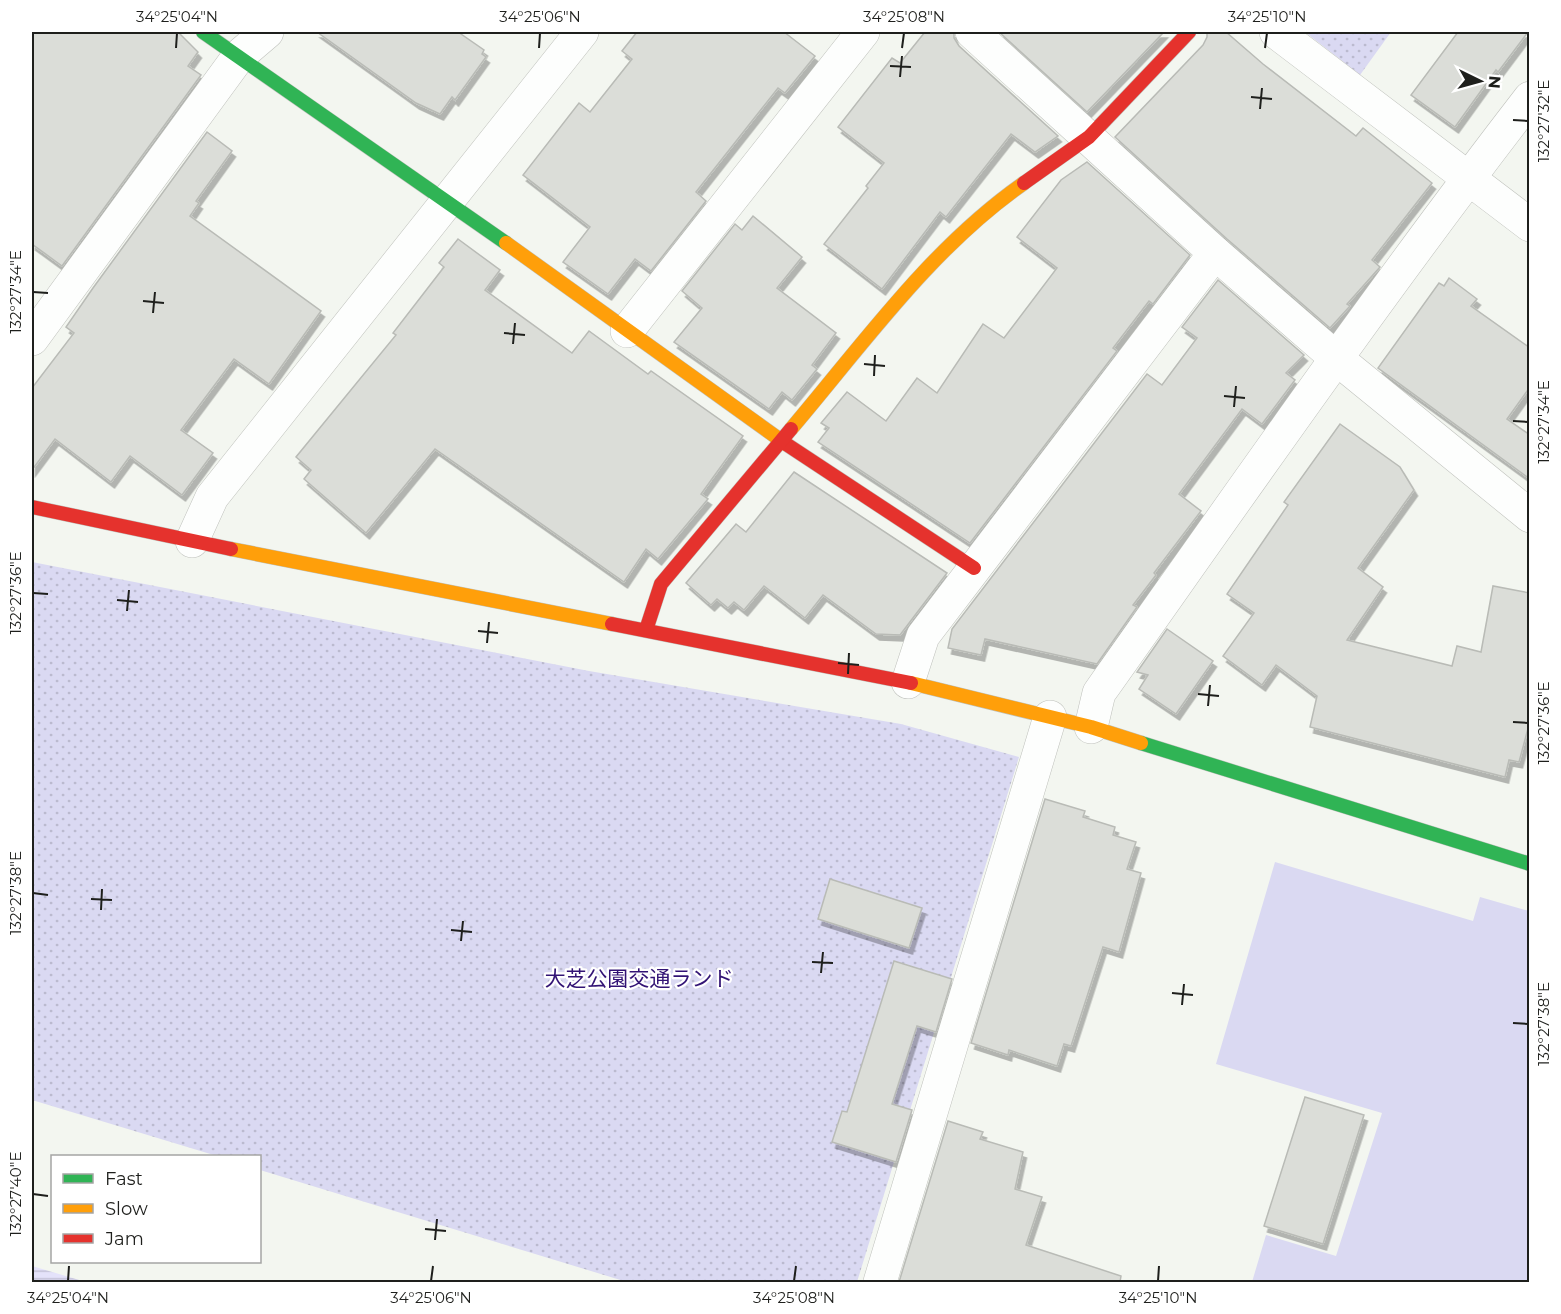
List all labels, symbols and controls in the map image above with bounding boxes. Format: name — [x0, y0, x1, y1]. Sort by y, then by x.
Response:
text: 34°25'04"N — [136, 7, 218, 26]
text: 34°25'06"N — [499, 7, 581, 26]
text: 34°25'08"N — [863, 7, 945, 26]
text: 34°25'10"N — [1228, 7, 1306, 26]
north arrow — [1450, 51, 1510, 111]
text: N — [1484, 75, 1504, 90]
text: 132°27'32"E — [1534, 80, 1553, 162]
text: 132°27'34"E — [6, 250, 25, 334]
text: 132°27'34"E — [1534, 380, 1553, 464]
text: 132°27'36"E — [6, 551, 25, 635]
text: 132°27'36"E — [1534, 681, 1553, 765]
text: 132°27'38"E — [6, 851, 25, 935]
park label: 大芝公園交通ランド — [545, 966, 734, 991]
text: 132°27'38"E — [1534, 982, 1553, 1066]
text: 132°27'40"E — [6, 1152, 25, 1236]
legend — [51, 1155, 261, 1263]
text: Fast — [105, 1168, 143, 1190]
text: Slow — [105, 1198, 148, 1220]
text: Jam — [104, 1228, 144, 1250]
text: 34°25'04"N — [27, 1288, 109, 1307]
text: 34°25'06"N — [390, 1288, 472, 1307]
text: 34°25'08"N — [753, 1288, 835, 1307]
text: 34°25'10"N — [1119, 1288, 1197, 1307]

